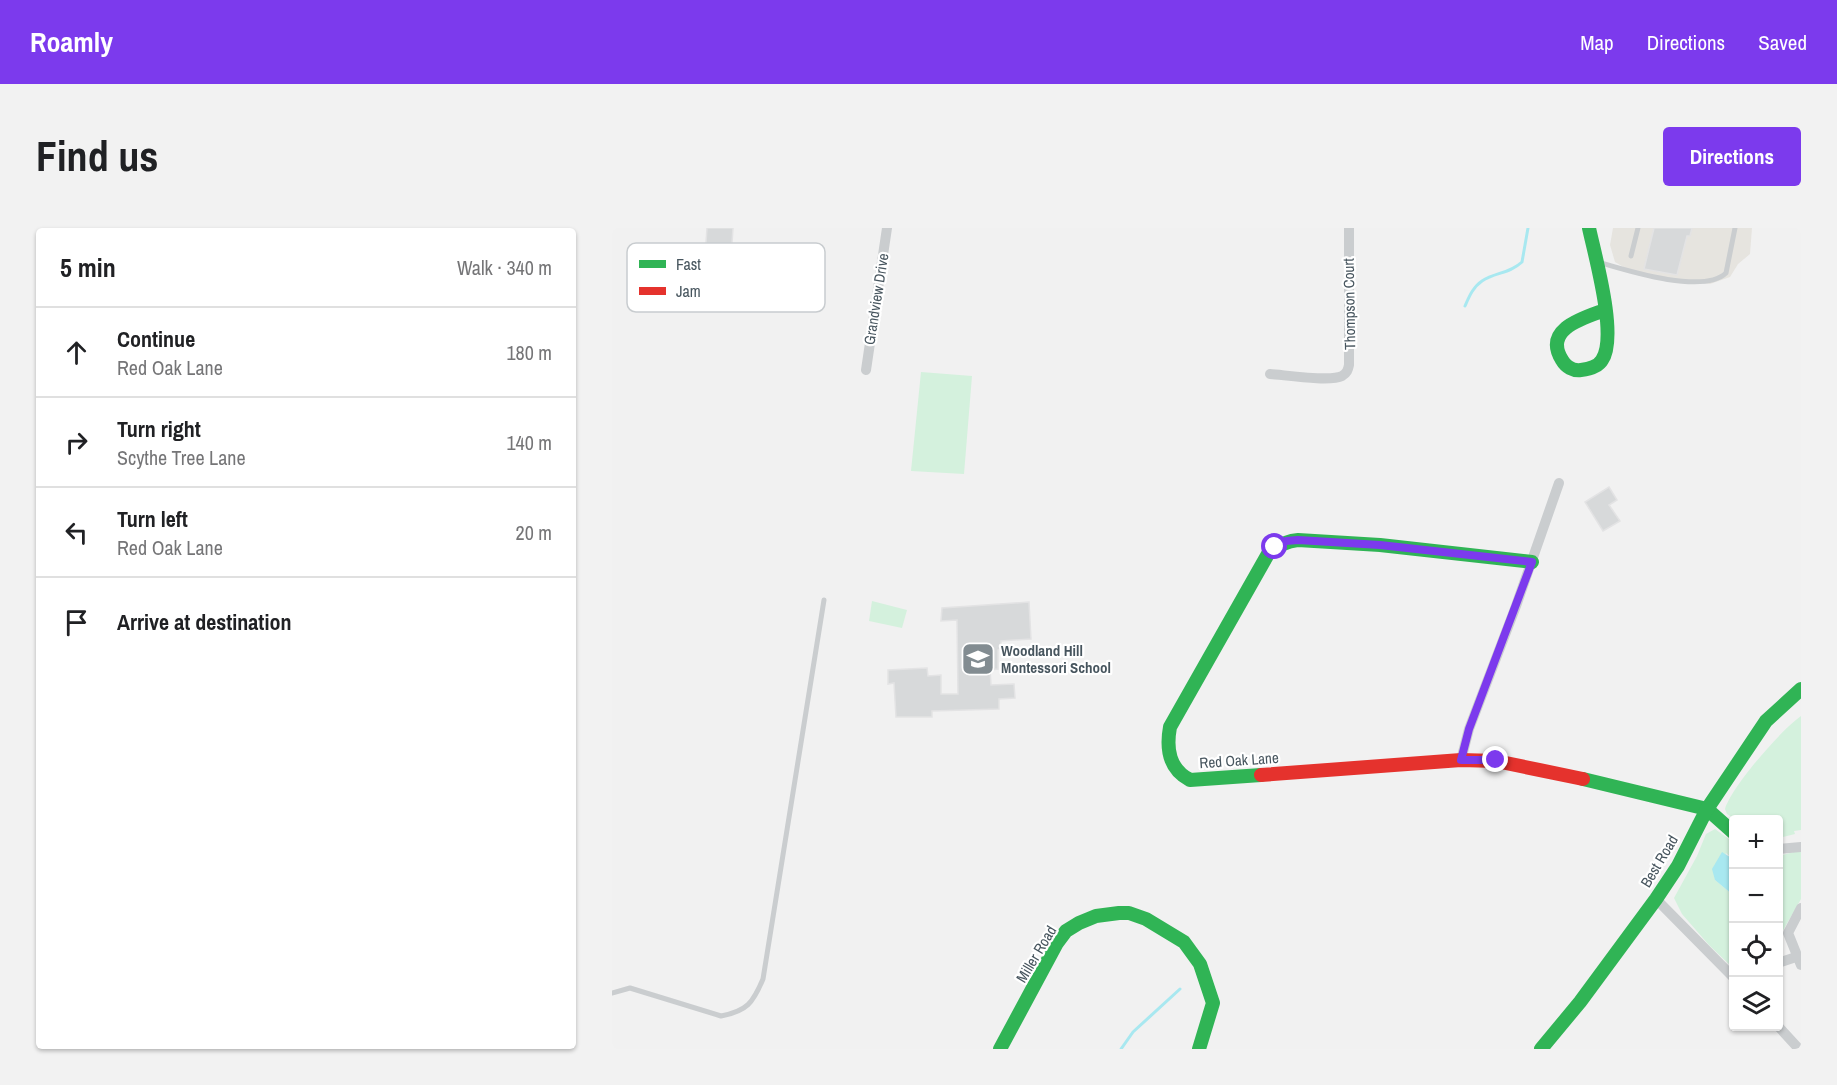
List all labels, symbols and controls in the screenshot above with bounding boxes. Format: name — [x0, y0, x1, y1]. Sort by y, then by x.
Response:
text: Roamly — [30, 23, 113, 61]
text: Map — [1580, 28, 1614, 57]
text: Directions — [1647, 28, 1725, 57]
text: Saved — [1758, 28, 1807, 57]
button: Directions — [1663, 127, 1801, 186]
text: Find us — [36, 128, 158, 184]
legend — [627, 243, 825, 312]
text: 5 min — [60, 250, 116, 285]
street label: Grandview Drive — [858, 252, 894, 346]
text: Fast — [676, 253, 701, 275]
text: Walk · 340 m — [457, 254, 552, 281]
street label: Thompson Court — [1338, 257, 1360, 350]
text: Jam — [676, 280, 701, 302]
text: Continue — [117, 324, 195, 354]
icon: ahead — [60, 336, 93, 369]
text: 180 m — [506, 339, 552, 366]
text: Red Oak Lane — [117, 354, 223, 381]
text: Turn right — [117, 414, 201, 444]
icon: right — [60, 426, 93, 459]
text: 140 m — [506, 429, 552, 456]
text: Scythe Tree Lane — [117, 444, 246, 471]
text: Turn left — [117, 504, 188, 534]
icon: left — [60, 516, 93, 549]
text: 20 m — [516, 519, 552, 546]
route start — [1261, 533, 1287, 559]
text: Red Oak Lane — [117, 534, 223, 561]
icon: arrive — [60, 606, 93, 639]
text: Arrive at destination — [117, 607, 291, 637]
place label: Woodland Hill Montessori School — [1001, 640, 1111, 678]
school or university icon: Woodland Hill Montessori School — [960, 641, 996, 677]
route end — [1482, 746, 1508, 772]
street label: Red Oak Lane — [1199, 747, 1279, 773]
map controls — [1729, 815, 1783, 1031]
button: + — [1729, 815, 1783, 869]
street label: Best Road — [1635, 831, 1683, 891]
button: − — [1729, 869, 1783, 923]
street label: Miller Road — [1011, 922, 1061, 986]
button: locate — [1729, 923, 1783, 977]
button: layers — [1729, 977, 1783, 1031]

